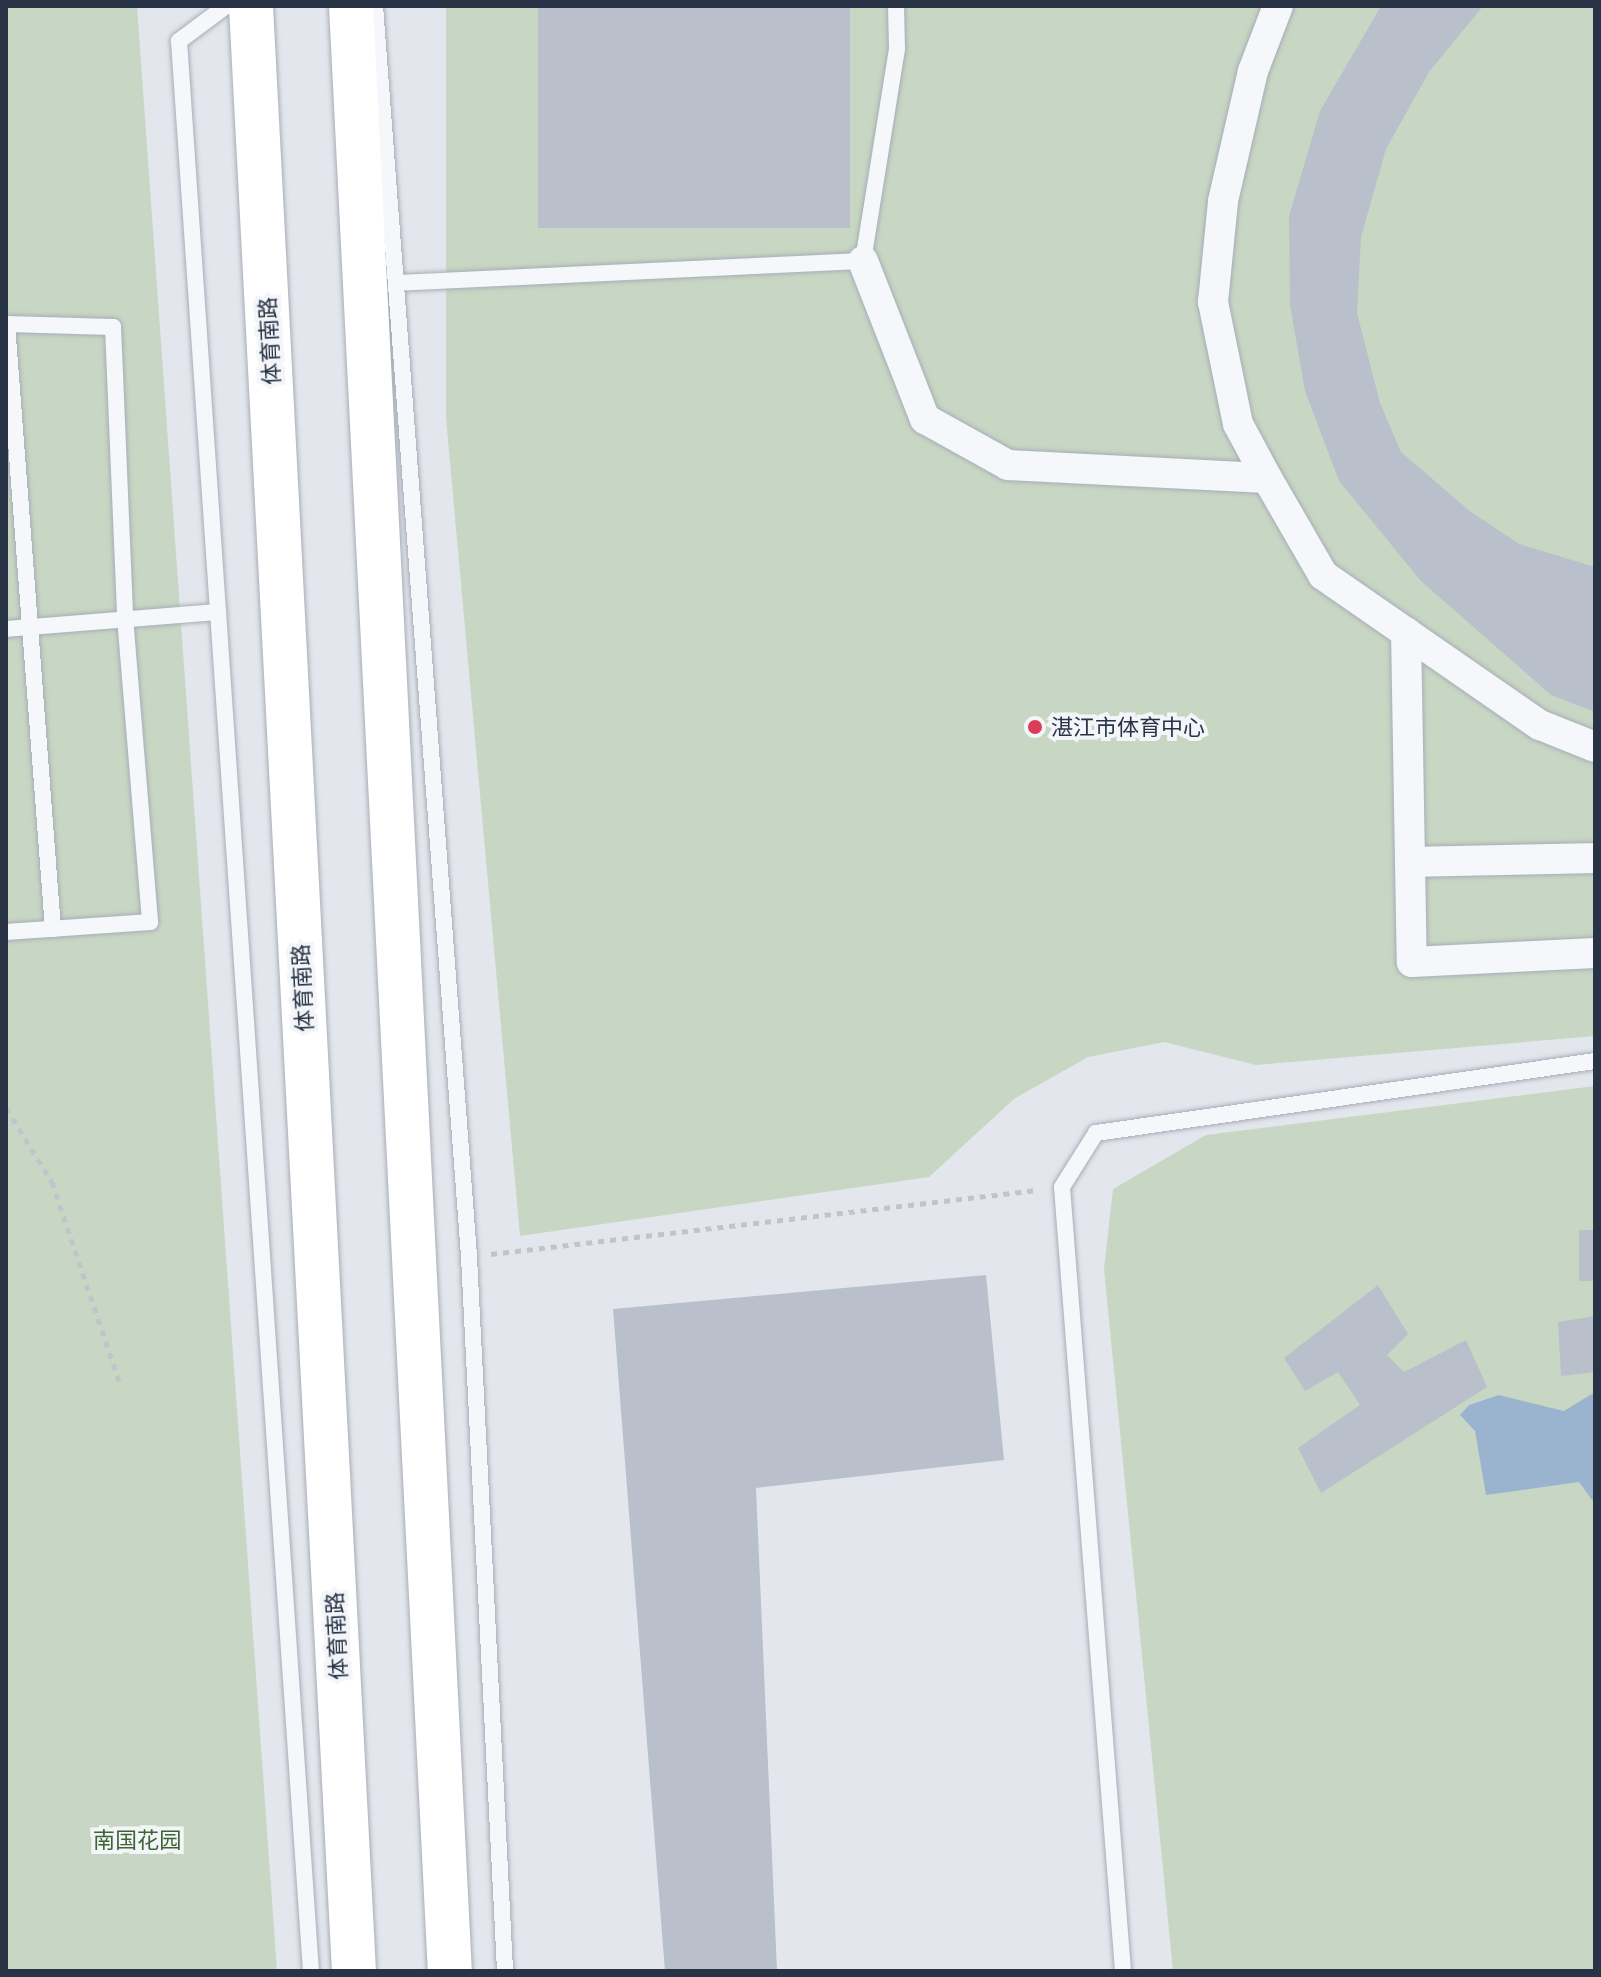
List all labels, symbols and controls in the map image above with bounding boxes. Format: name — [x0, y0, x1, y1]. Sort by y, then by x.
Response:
street label: 体育南路 — [254, 296, 284, 386]
place label: 湛江市体育中心 — [1051, 714, 1205, 740]
marker: 湛江市体育中心 — [1026, 718, 1044, 736]
street label: 体育南路 — [287, 943, 317, 1033]
street label: 体育南路 — [321, 1591, 351, 1681]
park label: 南国花园 — [93, 1827, 181, 1853]

